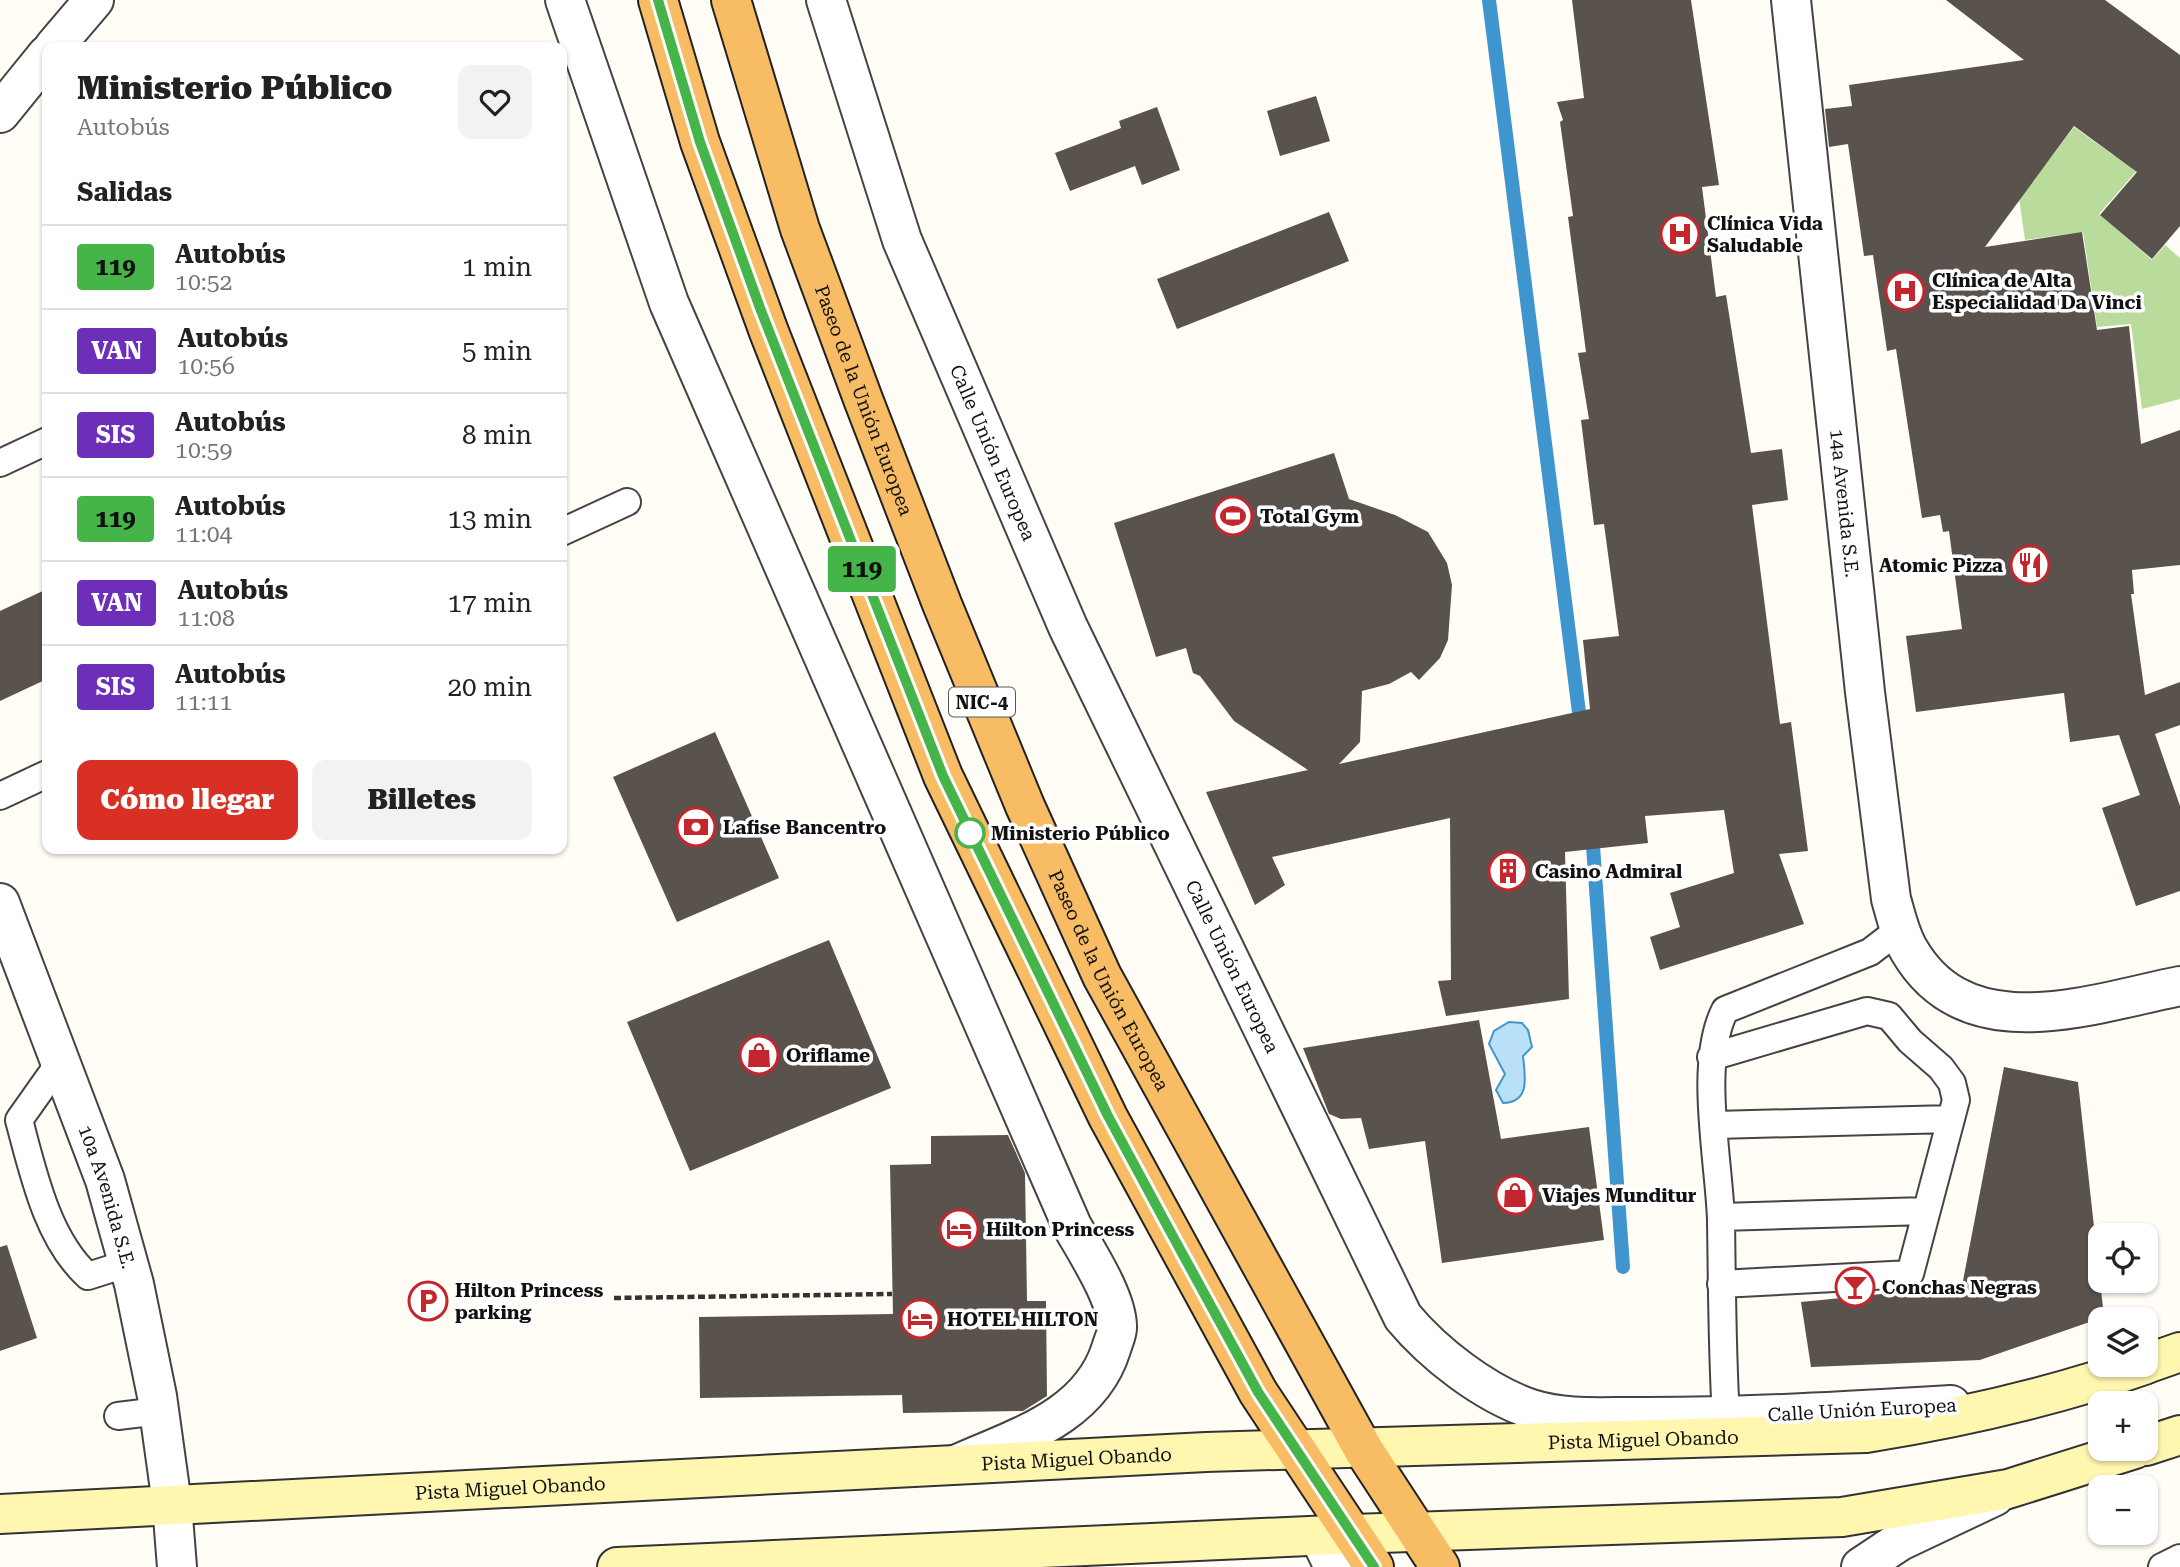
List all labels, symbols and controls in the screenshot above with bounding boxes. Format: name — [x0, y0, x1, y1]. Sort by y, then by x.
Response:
button: heart — [458, 65, 532, 139]
text: Ministerio Público — [77, 68, 392, 107]
text: Autobús — [77, 114, 170, 141]
text: Salidas — [77, 177, 172, 207]
place label: Clínica Vida Saludable — [1707, 212, 1823, 257]
hospital icon: Clínica Vida Saludable — [1659, 213, 1701, 255]
text: Autobús — [175, 239, 286, 269]
text: 1 min — [462, 252, 532, 282]
text: 119 — [95, 253, 136, 281]
text: 10:52 — [175, 269, 232, 296]
place label: Clínica de Alta Especialidad Da Vinci — [1932, 269, 2142, 314]
hospital icon: Clínica de Alta Especialidad Da Vinci — [1884, 270, 1926, 312]
street label: Paseo de la Unión Europea — [810, 282, 919, 519]
text: Autobús — [177, 323, 288, 353]
text: 5 min — [462, 336, 532, 366]
text: VAN — [91, 337, 142, 365]
text: 10:56 — [177, 353, 235, 380]
street label: Calle Unión Europea — [945, 361, 1041, 545]
text: Autobús — [175, 407, 286, 437]
text: 8 min — [462, 420, 532, 450]
text: SIS — [96, 421, 135, 449]
street label: 14a Avenida S.E. — [1825, 428, 1864, 579]
text: 10:59 — [175, 437, 232, 464]
text: Autobús — [175, 491, 286, 521]
sports icon: Total Gym — [1212, 495, 1254, 537]
text: 13 min — [448, 504, 532, 534]
text: 119 — [95, 505, 136, 533]
place label: Total Gym — [1260, 505, 1360, 528]
text: 11:04 — [175, 521, 232, 548]
restaurant icon: Atomic Pizza — [2009, 544, 2051, 586]
line badge: 119 — [822, 546, 902, 592]
place label: Atomic Pizza — [1879, 554, 2003, 577]
text: 119 — [842, 555, 882, 583]
text: Autobús — [177, 575, 288, 605]
text: 17 min — [448, 588, 532, 618]
text: VAN — [91, 589, 142, 617]
text: 11:08 — [177, 605, 235, 632]
text: Autobús — [175, 659, 286, 689]
text: 20 min — [448, 672, 532, 702]
text: SIS — [96, 673, 135, 701]
road number: NIC-4 — [949, 688, 1015, 716]
text: 11:11 — [175, 689, 232, 716]
button: Cómo llegar — [77, 760, 298, 840]
button: Billetes — [312, 760, 532, 840]
bank icon: Lafise Bancentro — [675, 806, 717, 848]
place label: Lafise Bancentro — [723, 816, 886, 839]
marker: Ministerio Público — [955, 818, 985, 848]
place label: Ministerio Público — [991, 822, 1170, 845]
building icon: Casino Admiral — [1487, 850, 1529, 892]
place label: Casino Admiral — [1535, 860, 1682, 883]
street label: Paseo de la Unión Europea — [1044, 866, 1175, 1095]
street label: Calle Unión Europea — [1181, 876, 1285, 1057]
shop icon: Oriflame — [738, 1034, 780, 1076]
place label: Oriflame — [786, 1044, 870, 1067]
street label: 10a Avenida S.E. — [74, 1122, 141, 1271]
shop icon: Viajes Munditur — [1494, 1174, 1536, 1216]
place label: Viajes Munditur — [1542, 1184, 1697, 1207]
hotel icon: Hilton Princess — [938, 1208, 980, 1250]
place label: Hilton Princess — [986, 1218, 1134, 1241]
map controls — [2088, 1223, 2158, 1545]
button: locate — [2088, 1223, 2158, 1293]
bar icon: Conchas Negras — [1834, 1266, 1876, 1308]
place label: Conchas Negras — [1882, 1276, 2037, 1299]
place label: Hilton Princess parking — [455, 1279, 603, 1324]
parking icon: Hilton Princess parking — [407, 1280, 449, 1322]
hotel icon: HOTEL HILTON — [899, 1298, 941, 1340]
button: layers — [2088, 1307, 2158, 1377]
place label: HOTEL HILTON — [947, 1308, 1099, 1331]
button: + — [2088, 1391, 2158, 1461]
street label: Calle Unión Europea — [1767, 1394, 1958, 1426]
street label: Pista Miguel Obando — [1547, 1425, 1739, 1454]
street label: Pista Miguel Obando — [981, 1442, 1173, 1475]
street label: Pista Miguel Obando — [414, 1471, 606, 1504]
button: − — [2088, 1475, 2158, 1545]

